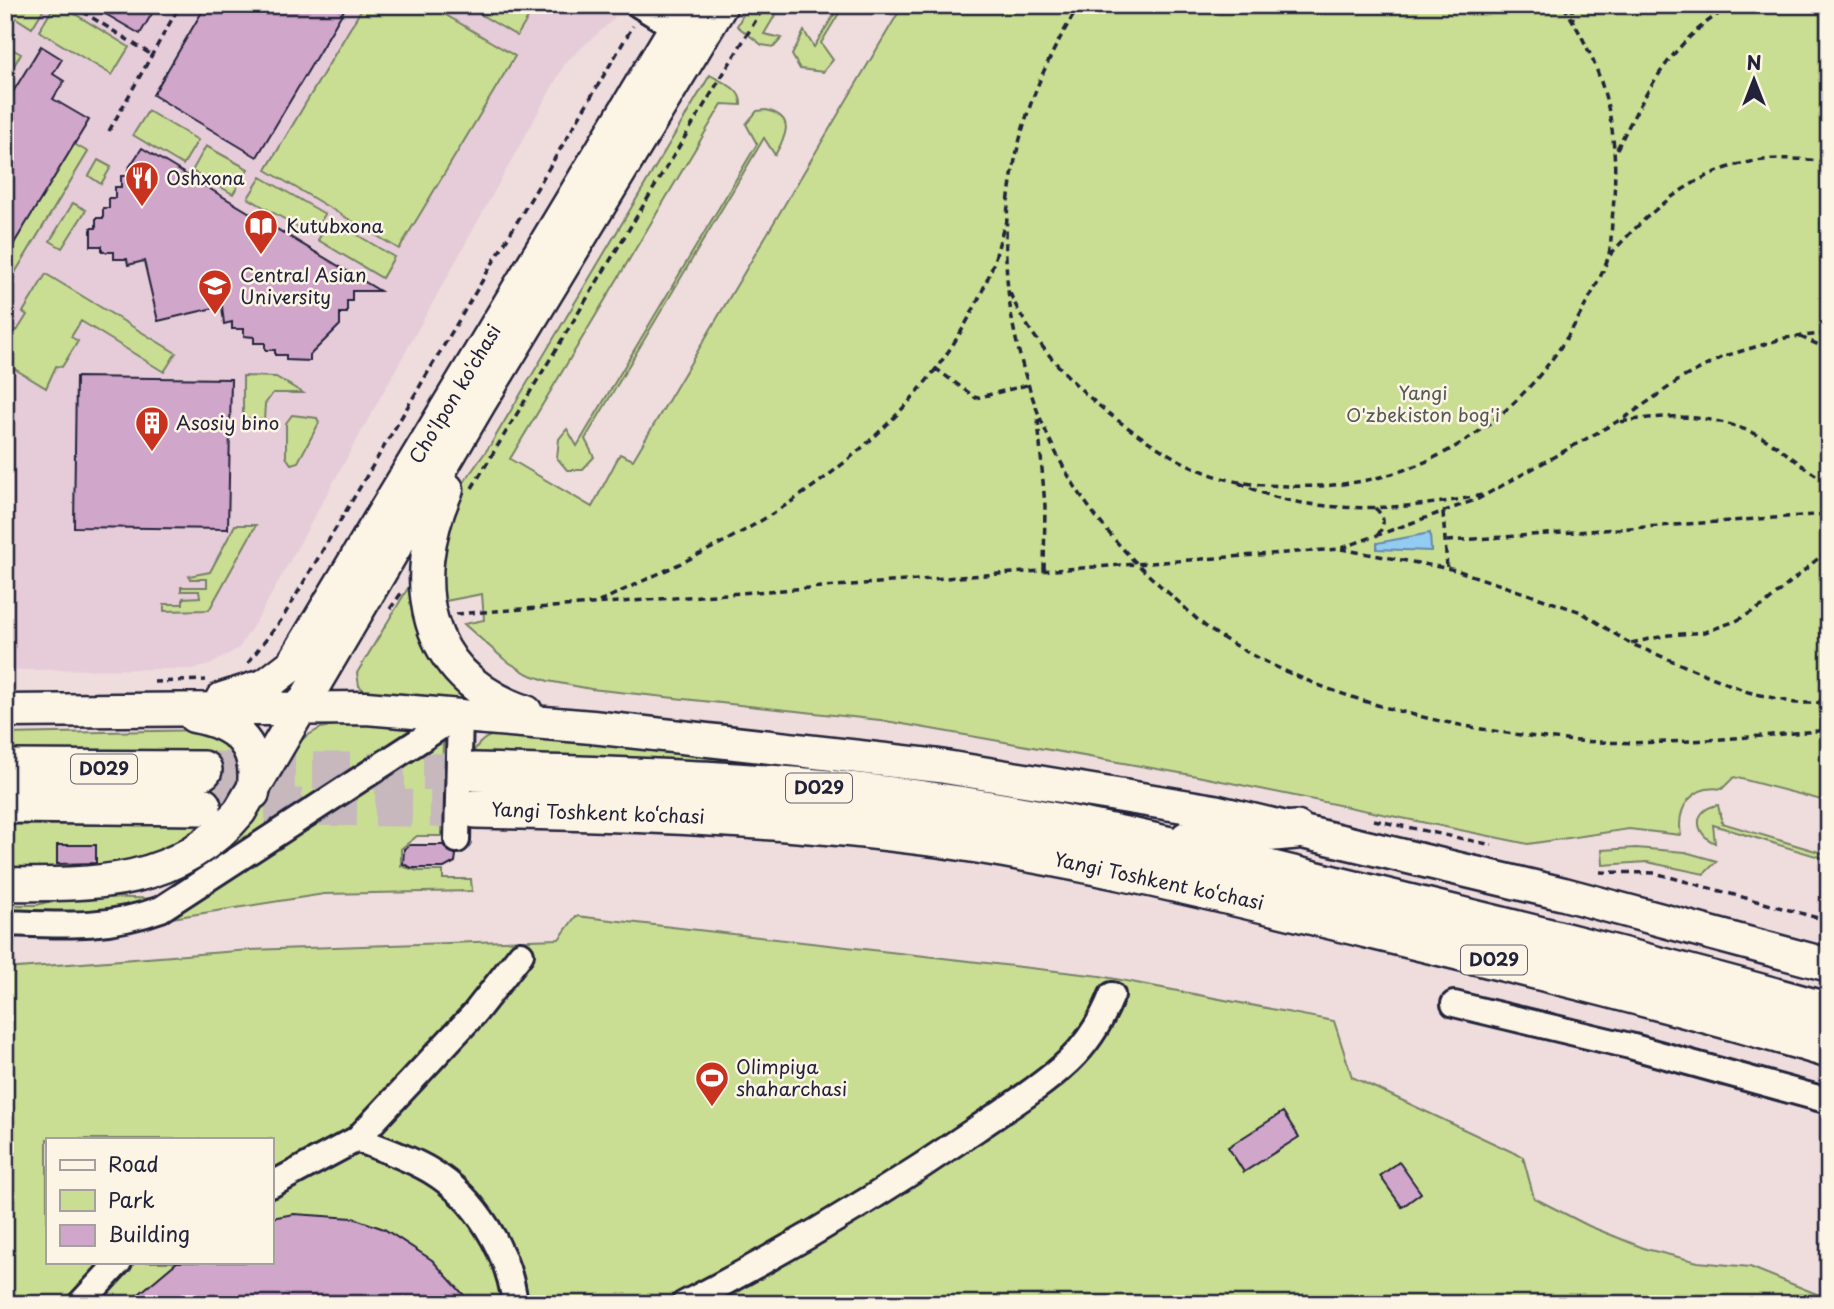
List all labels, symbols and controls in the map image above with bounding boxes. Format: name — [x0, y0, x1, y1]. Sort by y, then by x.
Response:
north arrow — [1718, 46, 1788, 116]
text: N — [1746, 48, 1762, 76]
restaurant icon: Oshxona — [123, 159, 161, 208]
place label: Oshxona — [166, 163, 245, 191]
library icon: Kutubxona — [242, 207, 280, 256]
place label: Kutubxona — [286, 211, 383, 239]
place label: Central Asian University — [240, 260, 366, 310]
school or university icon: Central Asian University — [196, 267, 234, 316]
street label: Cho'lpon ko'chasi — [401, 319, 507, 468]
park label: Yangi O'zbekiston bog'i — [1346, 378, 1500, 428]
building icon: Asosiy bino — [133, 404, 171, 453]
place label: Asosiy bino — [176, 408, 279, 436]
road number: D029 — [71, 754, 137, 784]
road number: D029 — [786, 774, 852, 802]
street label: Yangi Toshkent ko‘chasi — [491, 794, 705, 830]
street label: Yangi Toshkent ko‘chasi — [1052, 844, 1267, 916]
road number: D029 — [1461, 945, 1527, 974]
place label: Olimpiya shaharchasi — [736, 1052, 847, 1102]
sports icon: Olimpiya shaharchasi — [693, 1059, 731, 1108]
legend — [46, 1138, 273, 1264]
text: Road — [108, 1147, 159, 1179]
text: Park — [108, 1183, 155, 1215]
text: Building — [108, 1217, 190, 1249]

